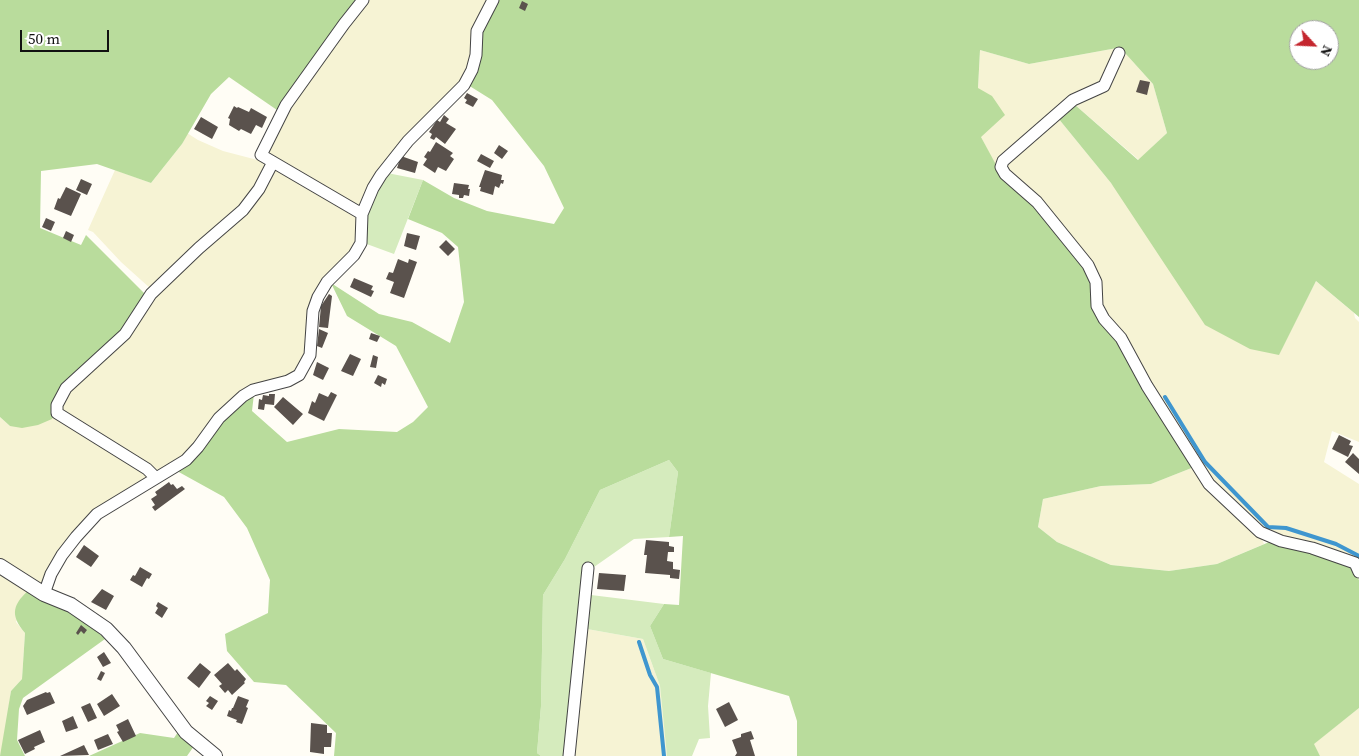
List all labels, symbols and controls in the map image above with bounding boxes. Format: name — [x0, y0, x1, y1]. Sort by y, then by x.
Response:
scale bar — [22, 20, 111, 52]
north arrow — [1289, 20, 1339, 70]
text: 50 m — [28, 28, 60, 49]
text: N — [1315, 42, 1338, 60]

